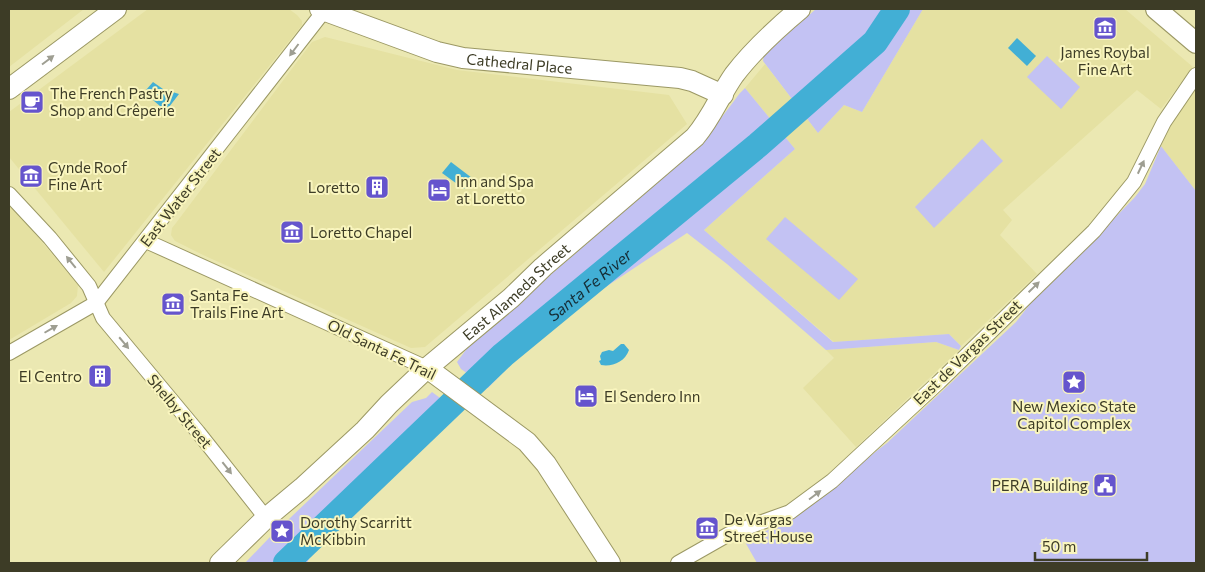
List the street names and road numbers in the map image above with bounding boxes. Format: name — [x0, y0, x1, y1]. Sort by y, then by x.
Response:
street label: Cathedral Place — [466, 49, 573, 77]
street label: East Water Street — [136, 144, 224, 250]
street label: East Alameda Street — [459, 239, 573, 344]
street label: East de Vargas Street — [909, 296, 1025, 408]
street label: Old Santa Fe Trail — [325, 315, 439, 383]
street label: Shelby Street — [144, 370, 216, 452]

